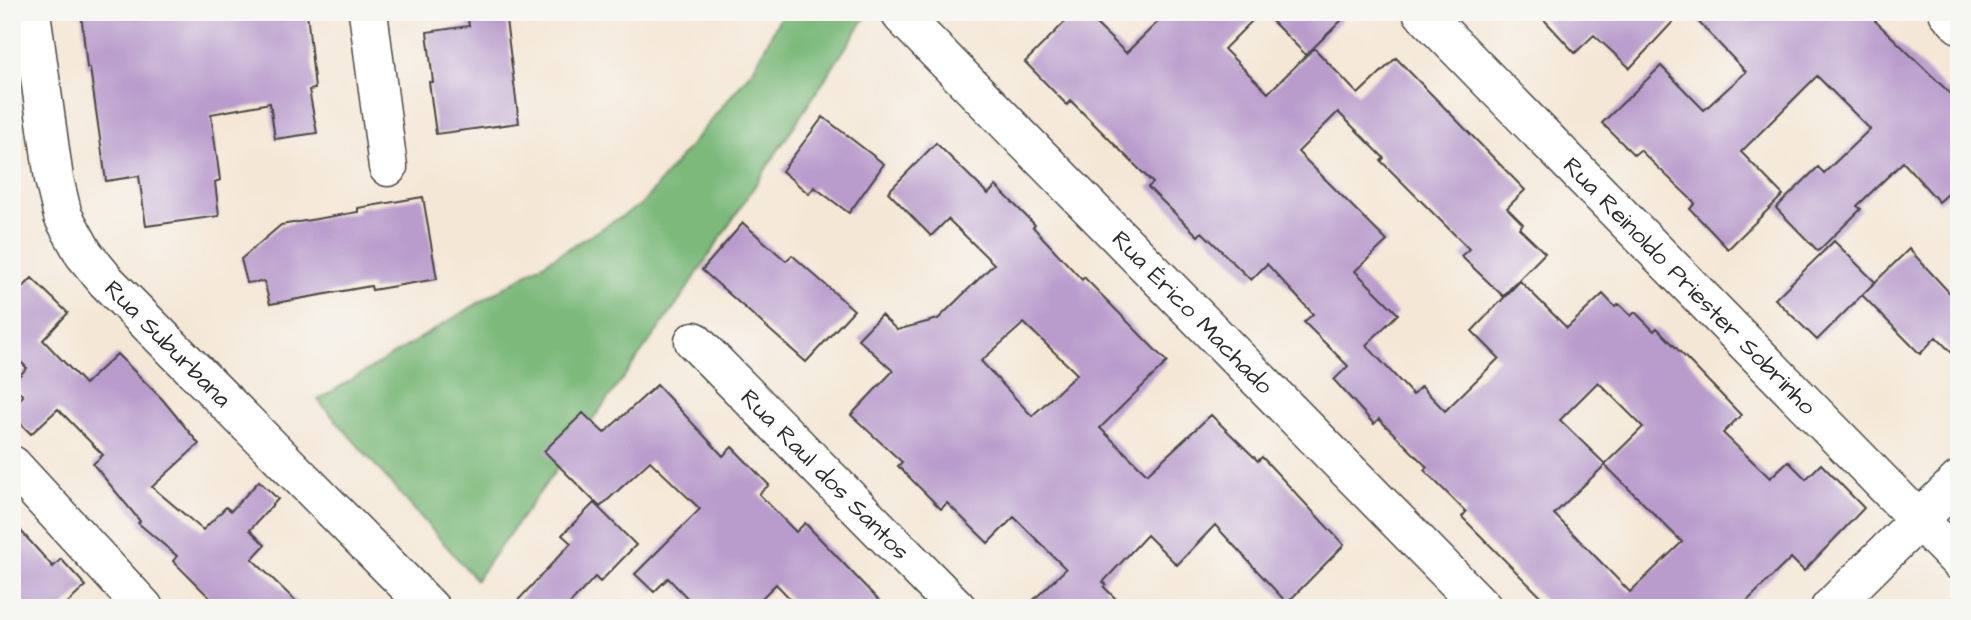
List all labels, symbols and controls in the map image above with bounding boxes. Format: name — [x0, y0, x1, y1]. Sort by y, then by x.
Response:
street label: Rua Reinoldo Priester Sobrinho — [1555, 150, 1824, 423]
street label: Rua Érico Machado — [1104, 223, 1281, 403]
street label: Rua Suburbana — [96, 273, 238, 416]
street label: Rua Raul dos Santos — [732, 382, 917, 568]

